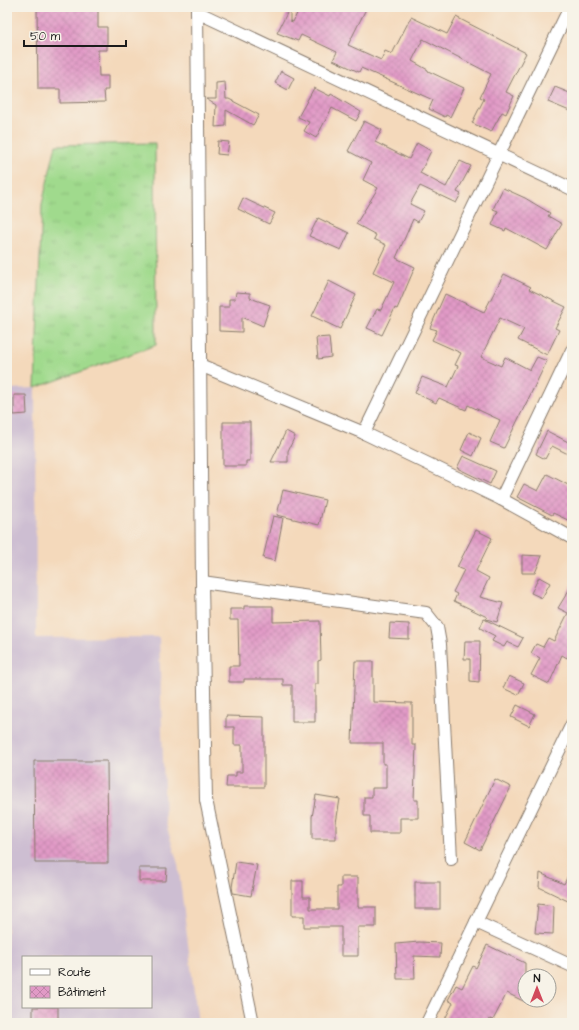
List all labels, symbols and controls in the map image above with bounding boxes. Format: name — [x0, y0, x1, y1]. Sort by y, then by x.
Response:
scale bar — [24, 22, 126, 48]
text: 50 m — [30, 28, 61, 45]
legend — [22, 956, 152, 1008]
text: Route — [58, 964, 91, 981]
north arrow — [517, 968, 557, 1008]
text: N — [534, 971, 541, 986]
text: Bâtiment — [58, 984, 106, 1001]

